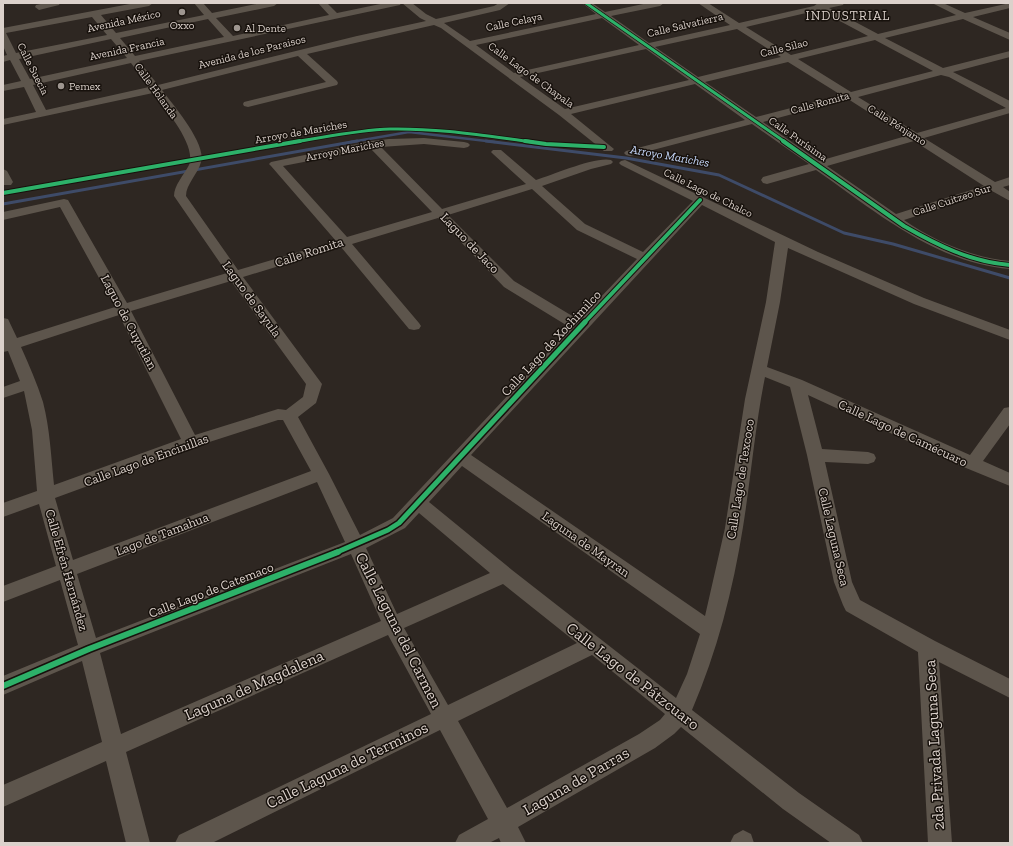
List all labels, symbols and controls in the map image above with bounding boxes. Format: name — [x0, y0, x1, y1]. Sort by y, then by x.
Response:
street label: Avenida México — [86, 7, 162, 35]
marker: Oxxo — [177, 7, 187, 17]
district label: INDUSTRIAL — [806, 8, 890, 23]
street label: Calle Celaya — [485, 10, 544, 34]
street label: Calle Salvatierra — [646, 10, 725, 40]
place label: Oxxo — [170, 19, 195, 32]
place label: Al Dente — [245, 22, 286, 35]
marker: Al Dente — [232, 23, 242, 33]
street label: Avenida de los Paraisos — [197, 32, 307, 72]
street label: Avenida Francia — [88, 35, 166, 63]
street label: Calle Silao — [759, 36, 810, 60]
street label: Calle Lago de Chapala — [485, 39, 577, 111]
street label: Calle Suecia — [14, 41, 52, 98]
street label: Calle Holanda — [131, 61, 181, 122]
place label: Pemex — [69, 80, 101, 93]
marker: Pemex — [56, 81, 66, 91]
street label: Calle Romita — [789, 89, 851, 117]
street label: Calle Pénjamo — [865, 102, 929, 148]
street label: Calle Purísima — [766, 114, 830, 164]
street label: Arroyo de Mariches — [254, 117, 348, 146]
street label: Arroyo Mariches — [305, 136, 385, 164]
water label: Arroyo Mariches — [628, 142, 711, 170]
street label: Calle Lago de Chalco — [661, 166, 755, 220]
street label: Calle Cuitzeo Sur — [911, 181, 993, 219]
street label: Laguo de Jaco — [438, 210, 503, 276]
street label: Calle Romita — [273, 234, 346, 270]
street label: Laguo de Sayula — [219, 258, 285, 340]
street label: Laguo de Cuyutlan — [98, 272, 161, 372]
street label: Calle Lago de Xochimilco — [498, 287, 604, 399]
street label: Calle Lago de Camécuaro — [836, 396, 970, 470]
street label: Calle Lago de Texcoco — [723, 417, 757, 540]
street label: Calle Lago de Encinillas — [82, 430, 211, 490]
street label: Calle Laguna Seca — [815, 486, 853, 588]
street label: Calle Efrén Hernández — [42, 507, 92, 633]
street label: Laguna de Mayran — [539, 508, 633, 580]
street label: Lago de Tamahua — [113, 509, 211, 559]
street label: Calle Laguna del Carmen — [352, 549, 447, 712]
street label: Calle Lago de Catemaco — [146, 559, 276, 621]
street label: Calle Lago de Pátzcuaro — [563, 618, 703, 734]
street label: Laguna de Magdalena — [181, 646, 327, 724]
street label: 2da Privada Laguna Seca — [920, 659, 948, 831]
street label: Calle Laguna de Terminos — [263, 717, 431, 813]
street label: Laguna de Parras — [519, 743, 633, 819]

